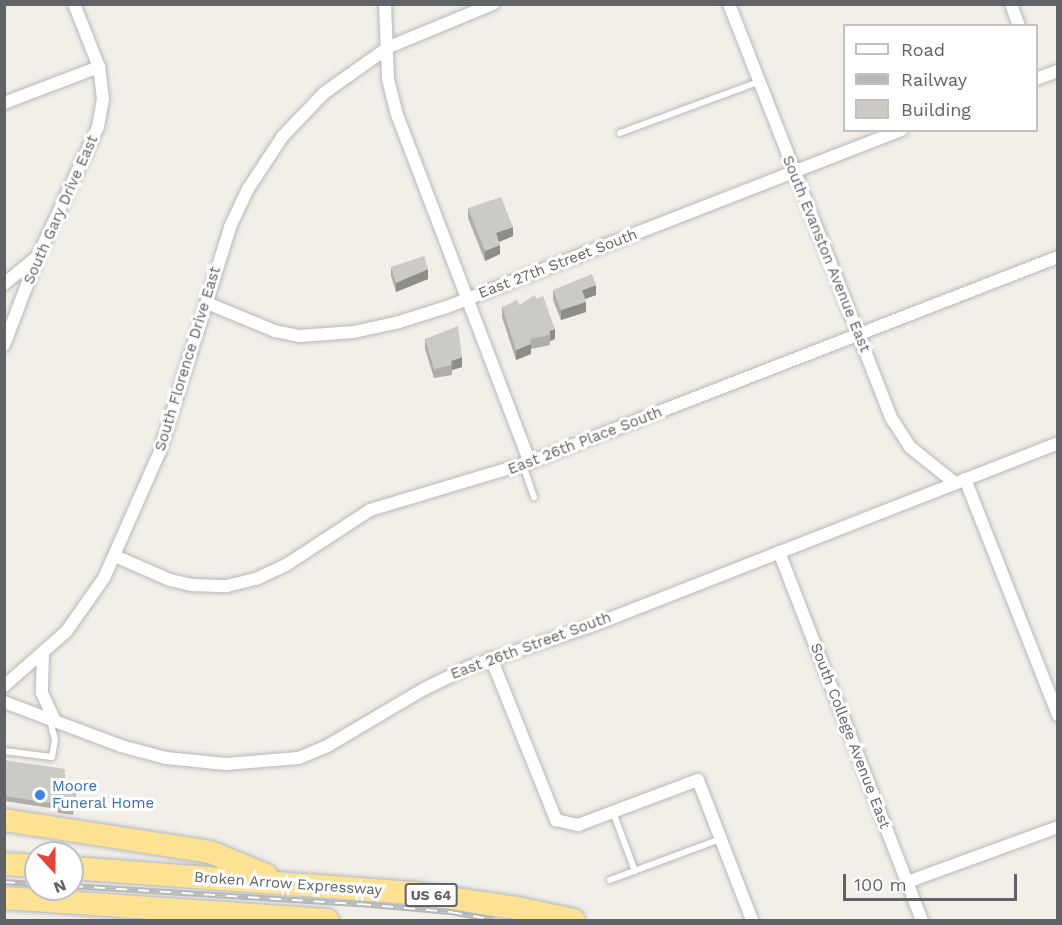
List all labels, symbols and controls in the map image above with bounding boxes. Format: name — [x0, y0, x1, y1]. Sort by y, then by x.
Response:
legend — [843, 24, 1038, 132]
text: Road — [901, 39, 945, 60]
text: Railway — [901, 69, 967, 90]
text: Building — [901, 99, 971, 120]
street label: South Gary Drive East — [20, 133, 102, 287]
street label: South Evanston Avenue East — [778, 153, 874, 355]
street label: East 27th Street South — [476, 225, 640, 303]
street label: South Florence Drive East — [151, 265, 225, 453]
street label: East 26th Place South — [505, 403, 665, 479]
street label: East 26th Street South — [448, 609, 614, 683]
street label: South College Avenue East — [806, 640, 894, 832]
place label: Moore Funeral Home — [52, 777, 155, 812]
marker: Moore Funeral Home — [33, 788, 47, 802]
north arrow — [24, 841, 84, 901]
scale bar — [846, 862, 1020, 900]
street label: Broken Arrow Expressway — [193, 868, 383, 900]
text: 100 m — [854, 874, 907, 895]
text: N — [51, 875, 69, 897]
road number: US 64 — [404, 884, 458, 906]

